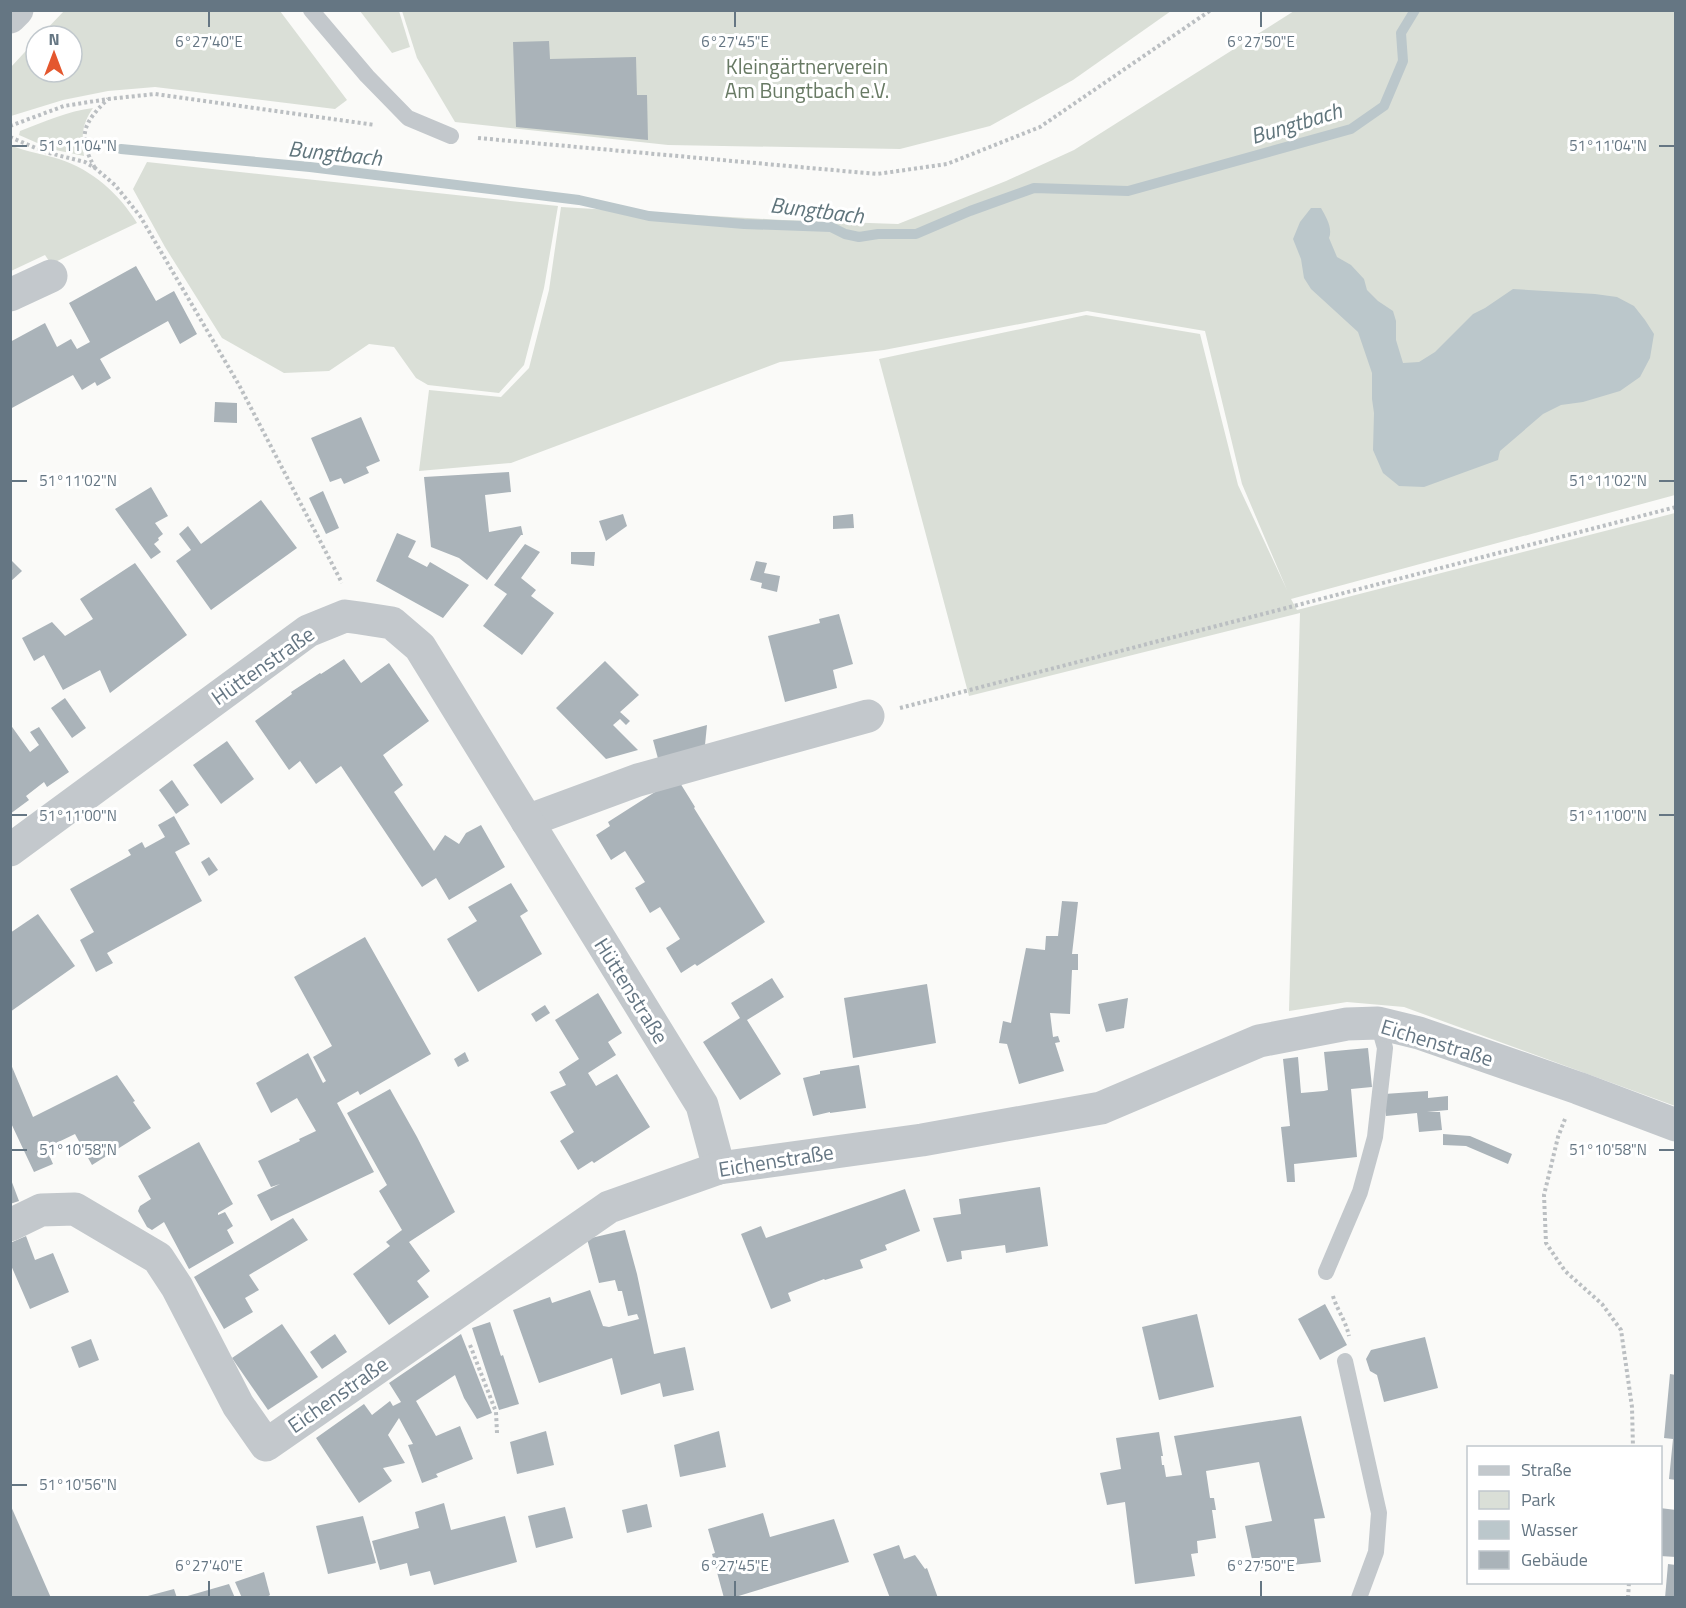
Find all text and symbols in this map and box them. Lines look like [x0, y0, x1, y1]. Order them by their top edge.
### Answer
north arrow [24, 24, 84, 84]
text: N [48, 27, 60, 51]
text: 6°27'40"E [175, 30, 243, 53]
text: 6°27'45"E [701, 30, 769, 53]
text: 6°27'50"E [1227, 30, 1295, 53]
park label: Kleingärtnerverein Am Bungtbach e.V. [725, 50, 889, 106]
water label: Bungtbach [1246, 93, 1347, 153]
water label: Bungtbach [287, 131, 384, 175]
text: 51°11'04"N [39, 134, 117, 157]
text: 51°11'04"N [1569, 134, 1647, 157]
water label: Bungtbach [768, 187, 867, 233]
text: 51°11'02"N [39, 469, 117, 492]
text: 51°11'02"N [1569, 469, 1647, 492]
street label: Hüttenstraße [204, 618, 321, 713]
text: 51°11'00"N [39, 804, 117, 827]
text: 51°11'00"N [1569, 804, 1647, 827]
street label: Hüttenstraße [587, 931, 677, 1050]
street label: Eichenstraße [1377, 1010, 1497, 1074]
street label: Eichenstraße [716, 1135, 836, 1185]
text: 51°10'58"N [39, 1138, 117, 1161]
text: 51°10'58"N [1569, 1138, 1647, 1161]
street label: Eichenstraße [281, 1348, 394, 1441]
legend [1467, 1446, 1662, 1584]
text: Straße [1521, 1456, 1572, 1483]
text: 51°10'56"N [39, 1473, 117, 1496]
text: Park [1521, 1486, 1556, 1513]
text: Wasser [1521, 1516, 1578, 1543]
text: Gebäude [1521, 1546, 1588, 1573]
text: 6°27'40"E [175, 1554, 243, 1577]
text: 6°27'45"E [701, 1554, 769, 1577]
text: 6°27'50"E [1227, 1554, 1295, 1577]

